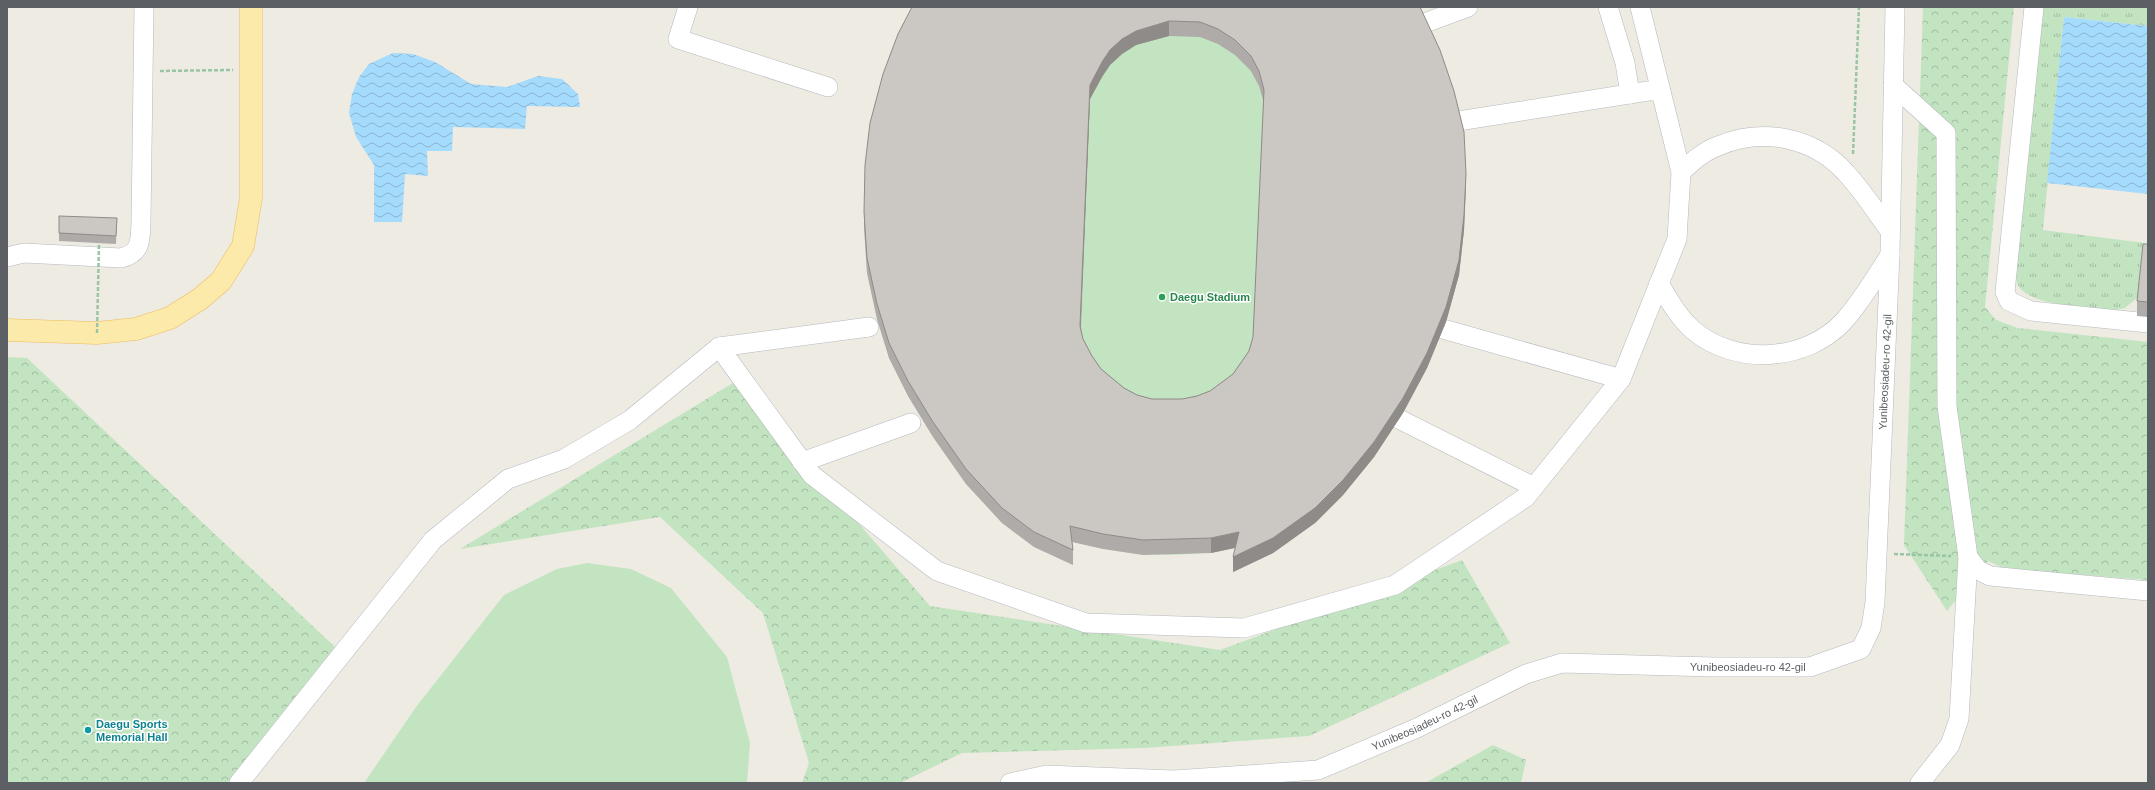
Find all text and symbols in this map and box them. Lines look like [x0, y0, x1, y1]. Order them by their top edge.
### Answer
place label: Daegu Stadium [1170, 291, 1250, 303]
marker: Daegu Stadium [1157, 292, 1167, 302]
street label: Yunibeosiadeu-ro 42-gil [1876, 314, 1893, 430]
street label: Yunibeosiadeu-ro 42-gil [1690, 660, 1806, 673]
street label: Yunibeosiadeu-ro 42-gil [1370, 693, 1480, 753]
place label: Daegu Sports Memorial Hall [96, 718, 168, 743]
marker: Daegu Sports Memorial Hall [83, 725, 93, 735]

